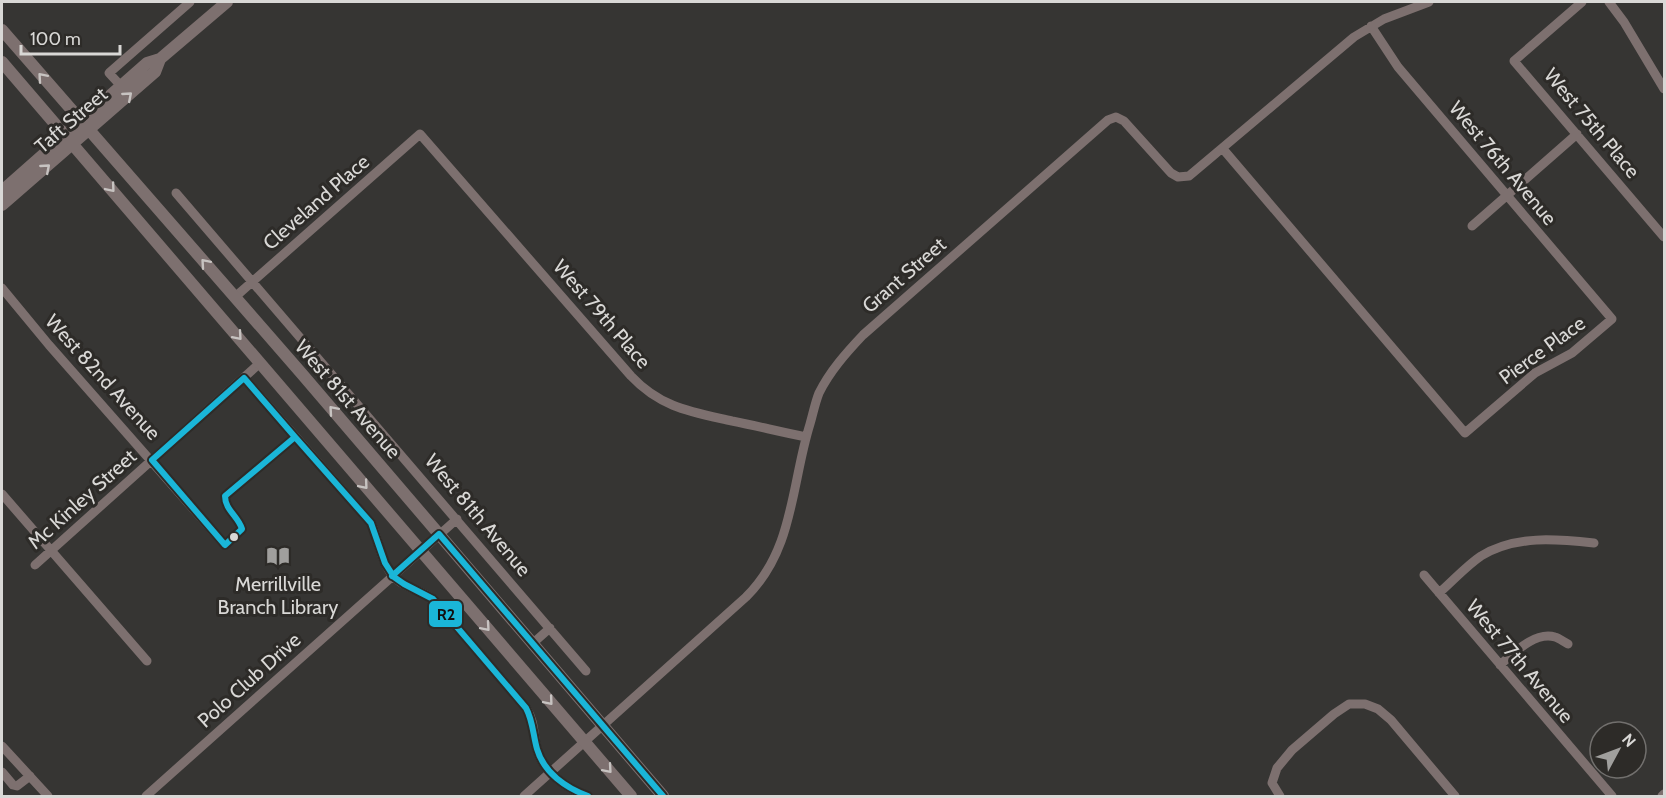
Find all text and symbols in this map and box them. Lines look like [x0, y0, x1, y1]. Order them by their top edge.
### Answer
scale bar [21, 18, 120, 56]
text: 100 m [30, 28, 81, 50]
street label: West 75th Place [1539, 63, 1645, 183]
one-way arrow [38, 73, 49, 84]
street label: Taft Street [30, 82, 112, 158]
one-way arrow [121, 92, 131, 103]
street label: West 76th Avenue [1444, 96, 1562, 230]
street label: Cleveland Place [258, 149, 374, 255]
one-way arrow [39, 164, 49, 175]
one-way arrow [104, 181, 115, 192]
street label: Grant Street [857, 232, 951, 318]
street label: West 79th Place [548, 255, 656, 373]
one-way arrow [201, 259, 212, 270]
street label: West 82nd Avenue [40, 309, 166, 445]
street label: Pierce Place [1494, 311, 1590, 389]
one-way arrow [230, 329, 241, 340]
street label: West 81st Avenue [290, 335, 406, 463]
one-way arrow [329, 406, 340, 417]
street label: Mc Kinley Street [23, 444, 141, 554]
street label: West 81th Avenue [420, 449, 536, 581]
one-way arrow [357, 478, 368, 489]
unlabelled marker [228, 531, 240, 543]
library icon: Merrillville Branch Library [265, 543, 291, 569]
place label: Merrillville Branch Library [218, 572, 338, 619]
street label: West 77th Avenue [1461, 594, 1579, 728]
line badge: R2 [428, 600, 463, 628]
text: R2 [437, 605, 455, 624]
one-way arrow [479, 620, 490, 631]
street label: Polo Club Drive [193, 627, 305, 733]
one-way arrow [542, 694, 553, 705]
north arrow [1588, 720, 1648, 780]
text: N [1618, 730, 1640, 751]
one-way arrow [601, 763, 612, 773]

